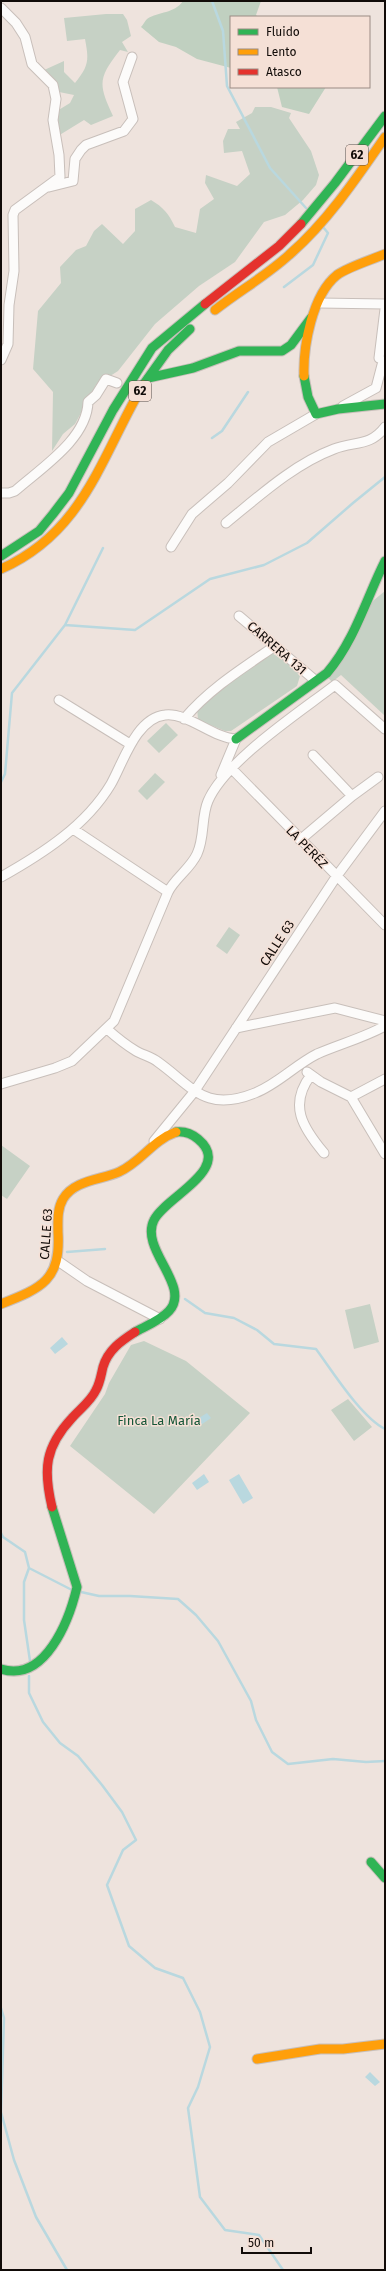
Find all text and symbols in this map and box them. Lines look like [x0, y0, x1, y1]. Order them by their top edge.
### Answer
legend [230, 16, 370, 88]
text: Fluido [266, 25, 300, 39]
text: Lento [266, 45, 296, 59]
text: Atasco [266, 65, 302, 79]
road number: 62 [346, 145, 368, 165]
road number: 62 [129, 381, 151, 401]
street label: CARRERA 131 [244, 618, 310, 678]
street label: LA PERÉZ [283, 823, 331, 872]
street label: CALLE 63 [257, 917, 297, 969]
street label: CALLE 63 [37, 1208, 55, 1260]
park label: Finca La María [117, 1413, 201, 1428]
scale bar [242, 2229, 311, 2255]
text: 50 m [248, 2236, 274, 2250]

